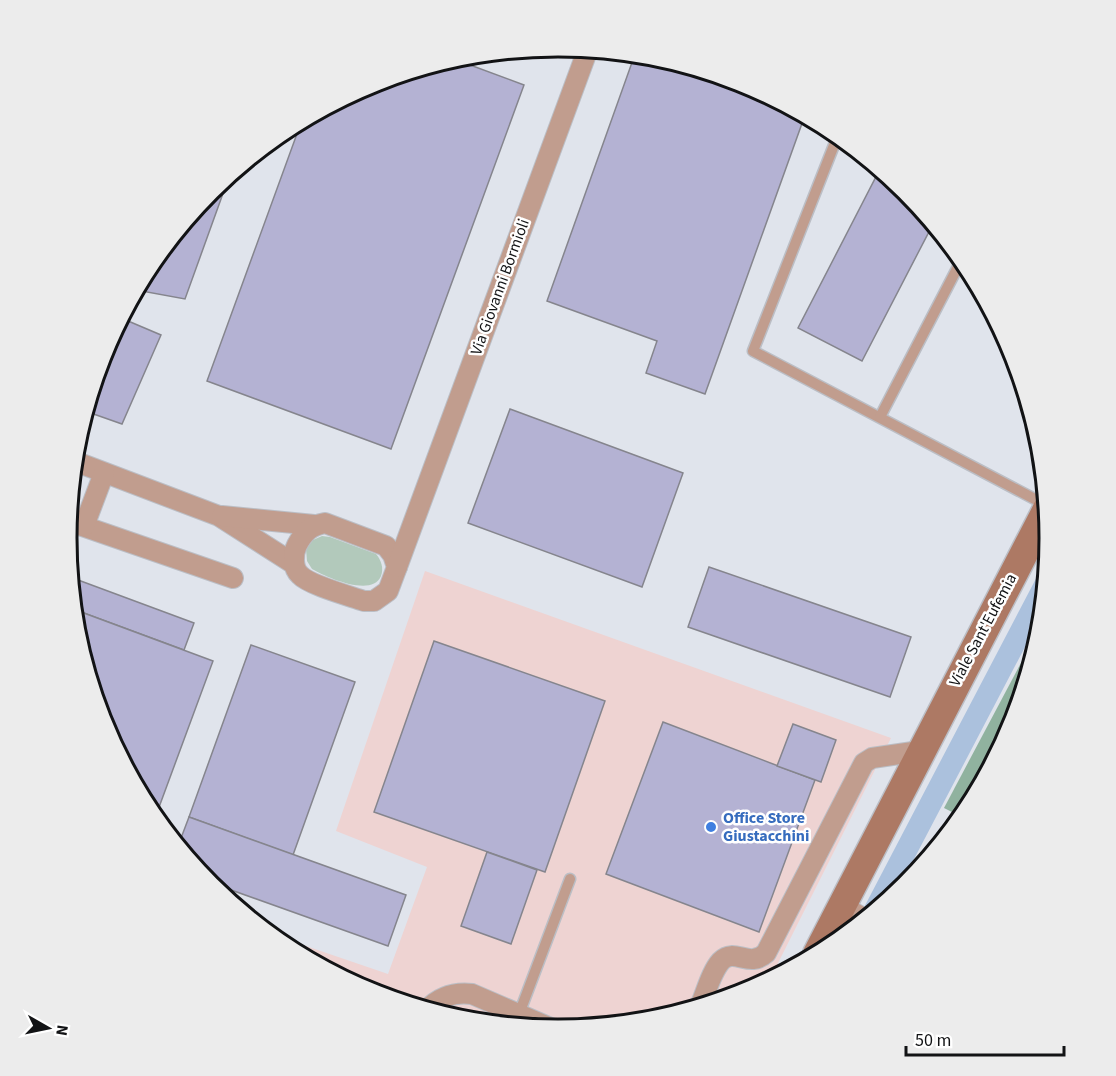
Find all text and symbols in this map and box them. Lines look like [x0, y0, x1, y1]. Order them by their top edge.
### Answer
street label: Via Giovanni Bormioli [465, 216, 535, 358]
street label: Viale Sant'Eufemia [944, 570, 1022, 690]
place label: Office Store Giustacchini [723, 807, 809, 847]
marker: Office Store Giustacchini [704, 820, 718, 834]
north arrow [18, 998, 78, 1058]
scale bar [906, 1019, 1064, 1057]
text: N [50, 1023, 74, 1037]
text: 50 m [915, 1028, 951, 1053]

